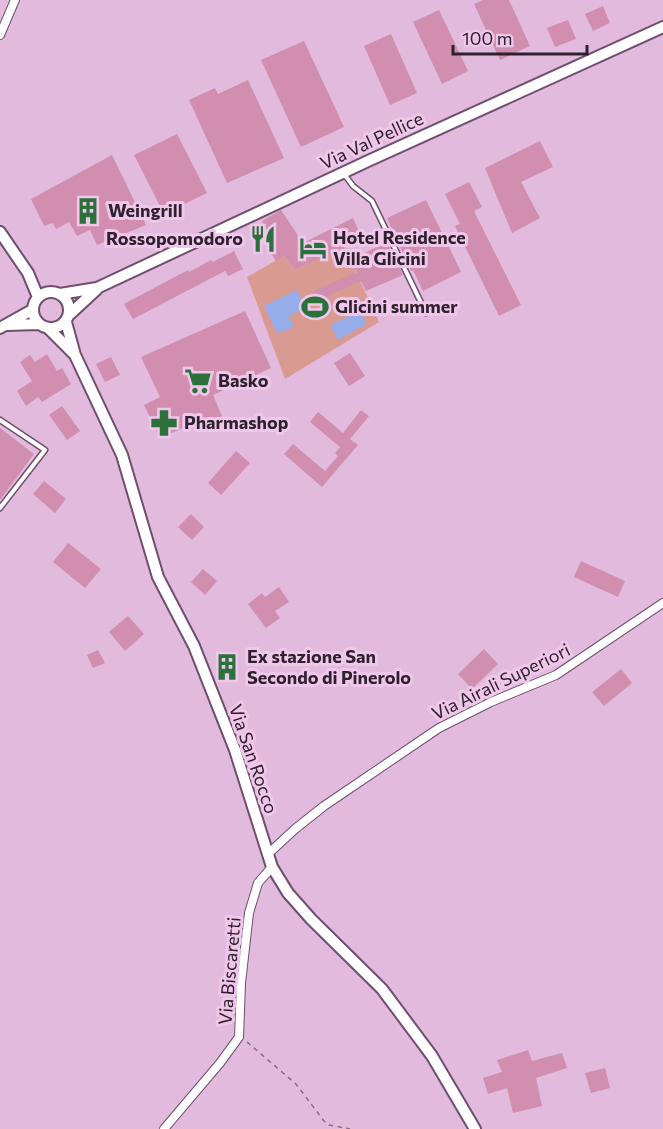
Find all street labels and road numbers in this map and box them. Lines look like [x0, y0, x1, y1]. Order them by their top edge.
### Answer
street label: Via Val Pellice [316, 107, 427, 174]
street label: Via Airali Superiori [428, 638, 573, 724]
street label: Via San Rocco [225, 701, 283, 816]
street label: Via Biscaretti [213, 916, 245, 1026]

